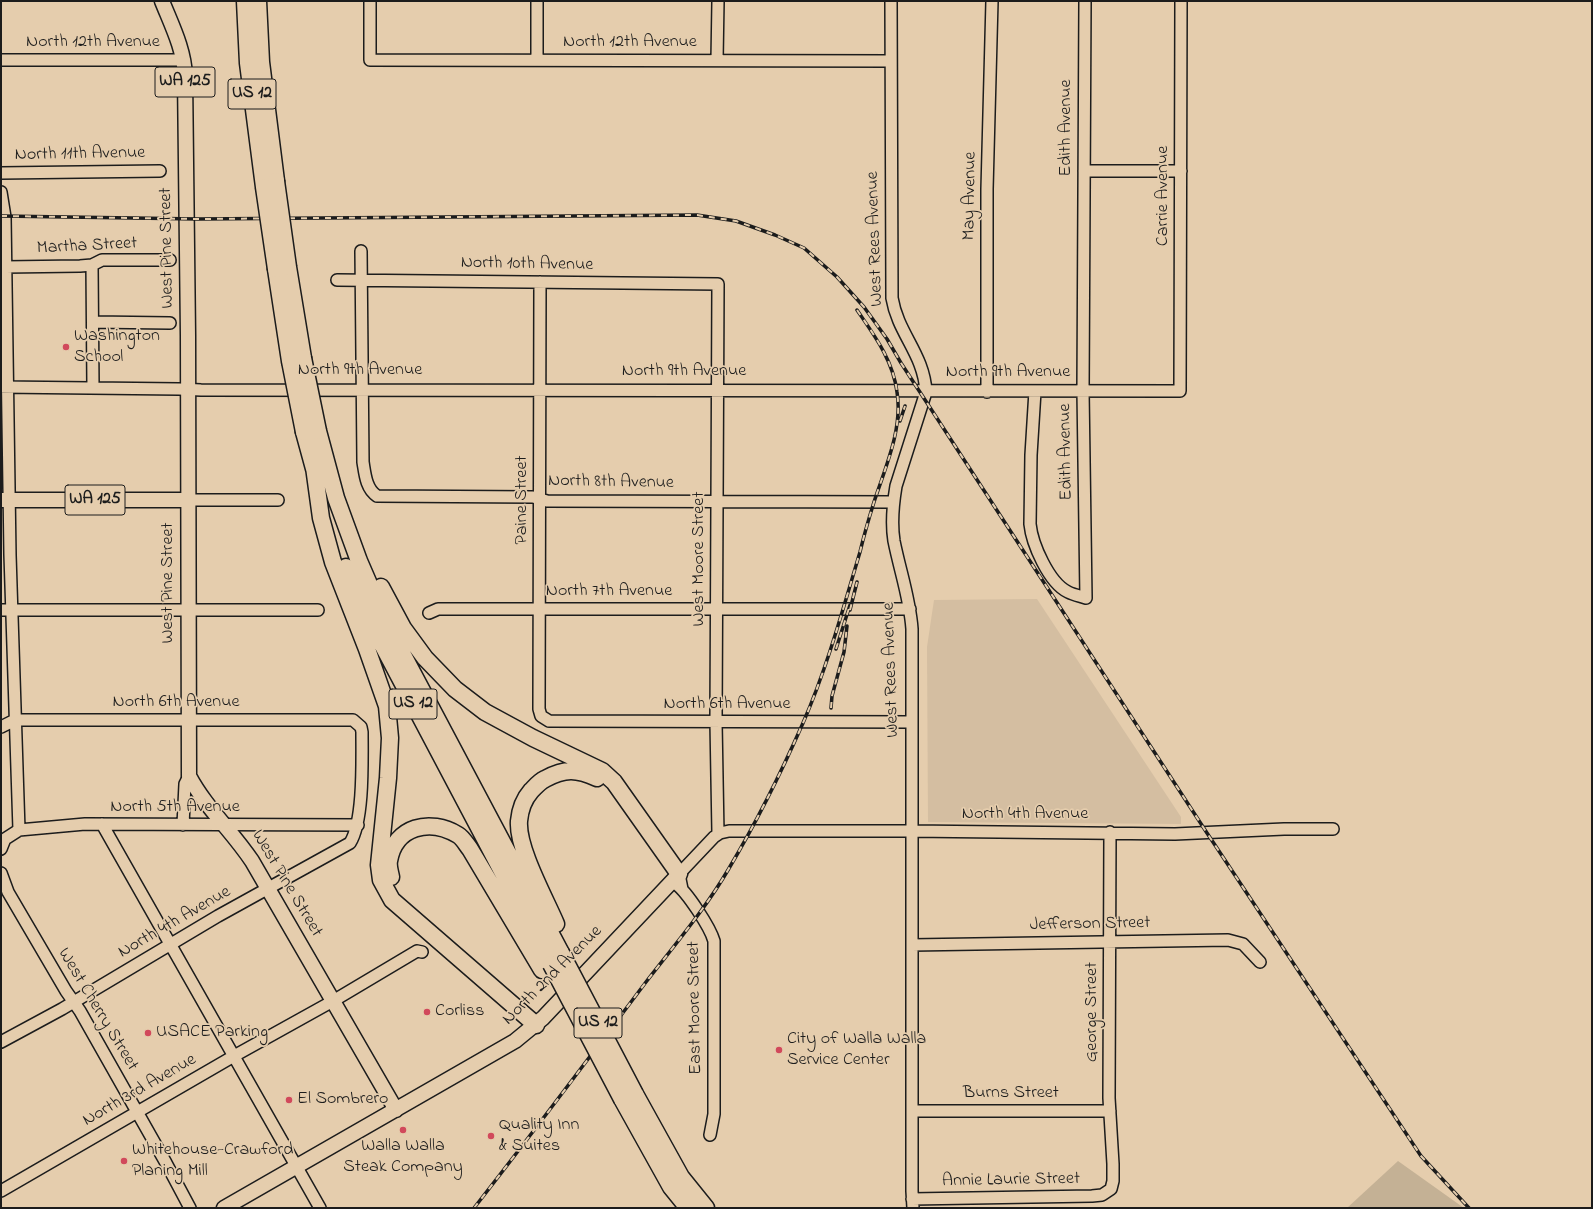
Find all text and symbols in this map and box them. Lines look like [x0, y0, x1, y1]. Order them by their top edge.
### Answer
street label: North 12th Avenue [26, 32, 160, 54]
street label: North 12th Avenue [563, 32, 697, 54]
road number: WA 125 [155, 67, 215, 97]
road number: US 12 [228, 79, 276, 109]
street label: Edith Avenue [1056, 79, 1078, 177]
street label: North 11th Avenue [15, 143, 145, 167]
street label: Carrie Avenue [1153, 146, 1175, 246]
street label: May Avenue [959, 151, 983, 241]
street label: West Rees Avenue [863, 171, 889, 307]
street label: West Pine Street [156, 187, 180, 309]
street label: Martha Street [36, 234, 138, 260]
street label: North 10th Avenue [461, 253, 593, 277]
place label: Washington School [74, 326, 160, 368]
marker: Washington School [61, 342, 71, 352]
street label: North 9th Avenue [298, 360, 422, 382]
street label: North 9th Avenue [622, 361, 746, 383]
street label: North 9th Avenue [946, 362, 1070, 384]
street label: Edith Avenue [1055, 403, 1079, 501]
street label: Paine Street [512, 455, 534, 545]
street label: North 8th Avenue [548, 471, 674, 495]
road number: WA 125 [65, 485, 125, 515]
street label: West Moore Street [689, 492, 711, 626]
street label: West Pine Street [158, 522, 180, 644]
street label: North 7th Avenue [546, 581, 672, 603]
street label: West Rees Avenue [879, 602, 905, 738]
road number: US 12 [389, 689, 437, 719]
street label: North 6th Avenue [112, 692, 240, 714]
street label: North 6th Avenue [663, 694, 791, 716]
street label: North 5th Avenue [110, 797, 240, 819]
street label: North 4th Avenue [962, 804, 1088, 826]
street label: West Pine Street [246, 827, 326, 941]
street label: North 4th Avenue [115, 882, 235, 964]
street label: Jefferson Street [1029, 913, 1151, 937]
street label: North 2nd Avenue [499, 922, 607, 1030]
street label: East Moore Street [684, 941, 708, 1075]
street label: West Cherry Street [52, 945, 142, 1075]
street label: George Street [1082, 962, 1104, 1062]
place label: Corliss [435, 1001, 484, 1023]
marker: Corliss [422, 1007, 432, 1017]
road number: US 12 [574, 1008, 622, 1038]
place label: USACE Parking [156, 1022, 268, 1044]
marker: USACE Parking [143, 1028, 153, 1038]
place label: City of Walla Walla Service Center [787, 1029, 926, 1072]
marker: City of Walla Walla Service Center [774, 1045, 784, 1055]
street label: North 3rd Avenue [79, 1050, 201, 1132]
street label: Burns Street [963, 1083, 1059, 1105]
place label: El Sombrero [297, 1089, 388, 1111]
marker: El Sombrero [284, 1095, 294, 1105]
place label: Quality Inn & Suites [499, 1115, 579, 1158]
marker: Walla Walla Steak Company [398, 1125, 408, 1135]
marker: Quality Inn & Suites [486, 1131, 496, 1141]
place label: Walla Walla Steak Company [343, 1136, 463, 1178]
place label: Whitehouse-Crawford Planing Mill [132, 1140, 293, 1182]
marker: Whitehouse-Crawford Planing Mill [119, 1156, 129, 1166]
street label: Annie Laurie Street [942, 1169, 1080, 1193]

